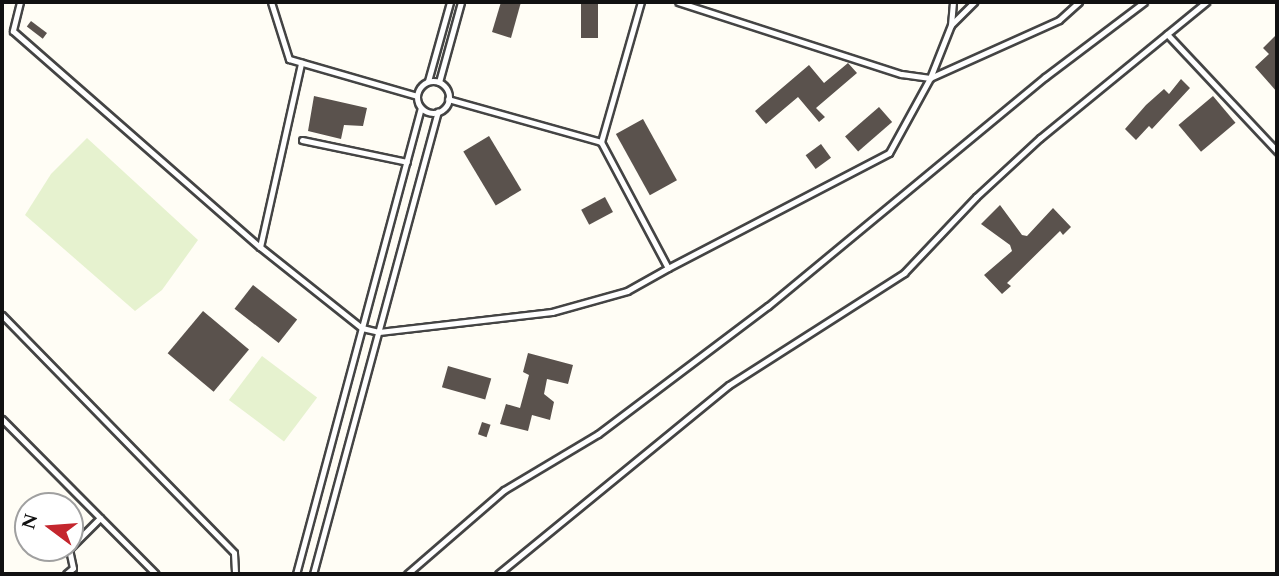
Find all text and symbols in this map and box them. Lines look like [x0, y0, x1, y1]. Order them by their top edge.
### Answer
north arrow [14, 492, 84, 562]
text: N [14, 510, 46, 533]

